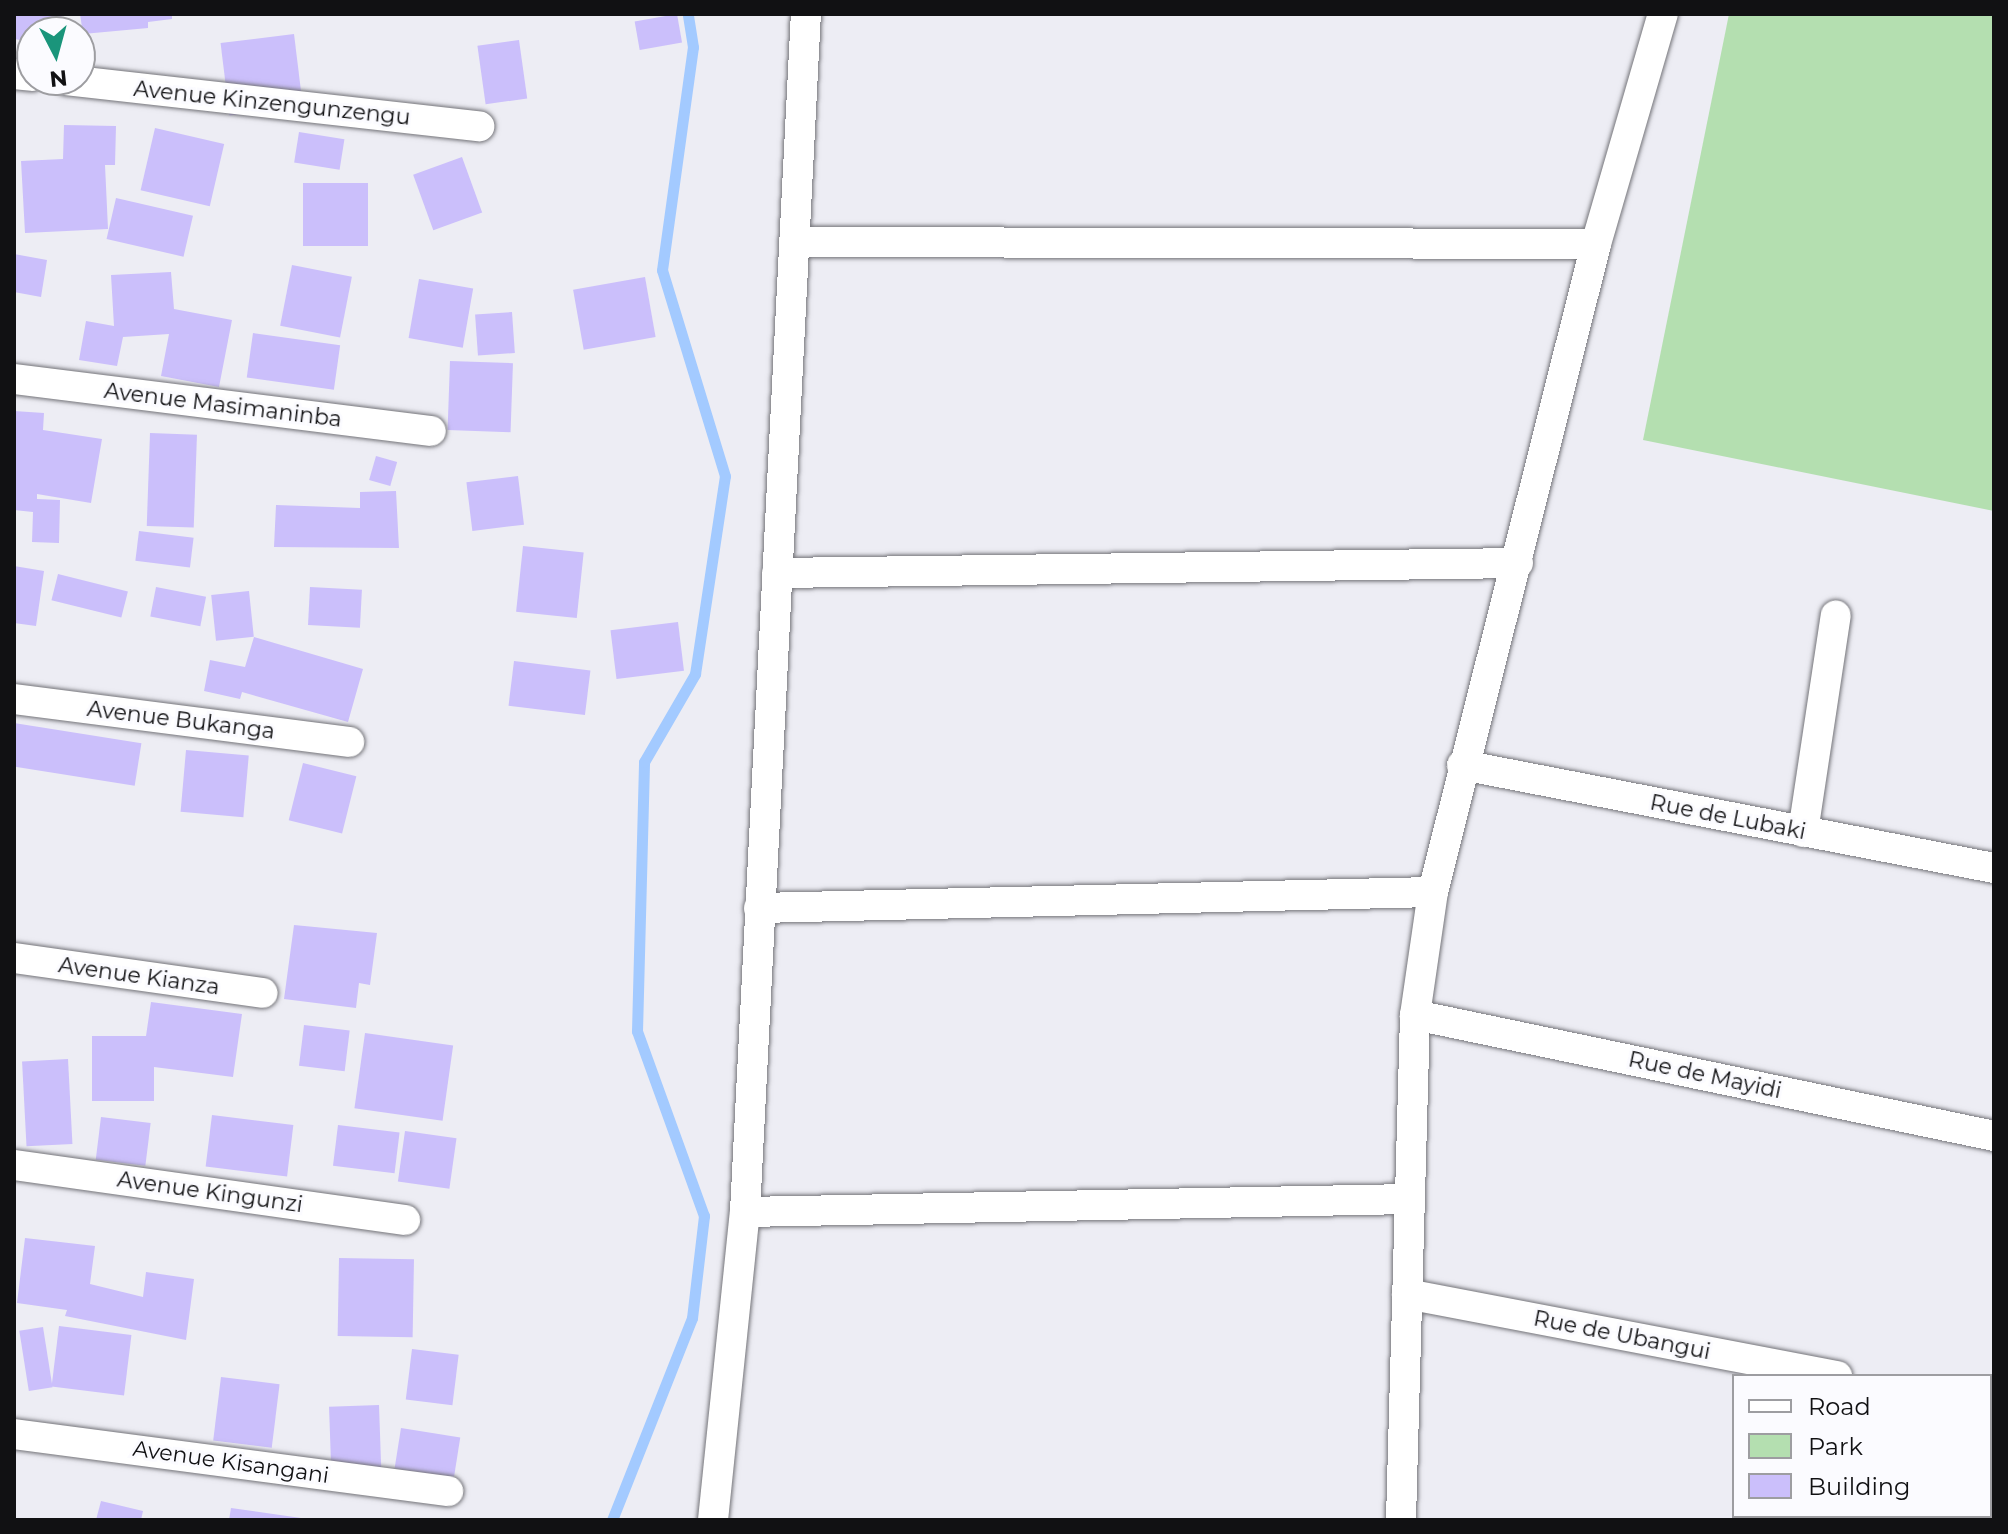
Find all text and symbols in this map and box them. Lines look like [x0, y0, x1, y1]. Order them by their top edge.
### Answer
north arrow [16, 16, 96, 96]
text: N [48, 64, 69, 93]
street label: Avenue Kinzengunzengu [132, 75, 412, 131]
street label: Avenue Masimaninba [103, 377, 343, 433]
street label: Avenue Bukanga [86, 695, 276, 745]
street label: Rue de Lubaki [1648, 789, 1808, 845]
street label: Avenue Kianza [57, 952, 221, 1000]
street label: Rue de Mayidi [1626, 1046, 1784, 1104]
street label: Avenue Kingunzi [116, 1166, 304, 1218]
street label: Rue de Ubangui [1531, 1305, 1713, 1365]
legend [1732, 1374, 1992, 1518]
text: Road [1808, 1392, 1871, 1421]
text: Park [1808, 1432, 1863, 1461]
street label: Avenue Kisangani [131, 1435, 331, 1489]
text: Building [1808, 1472, 1911, 1501]

